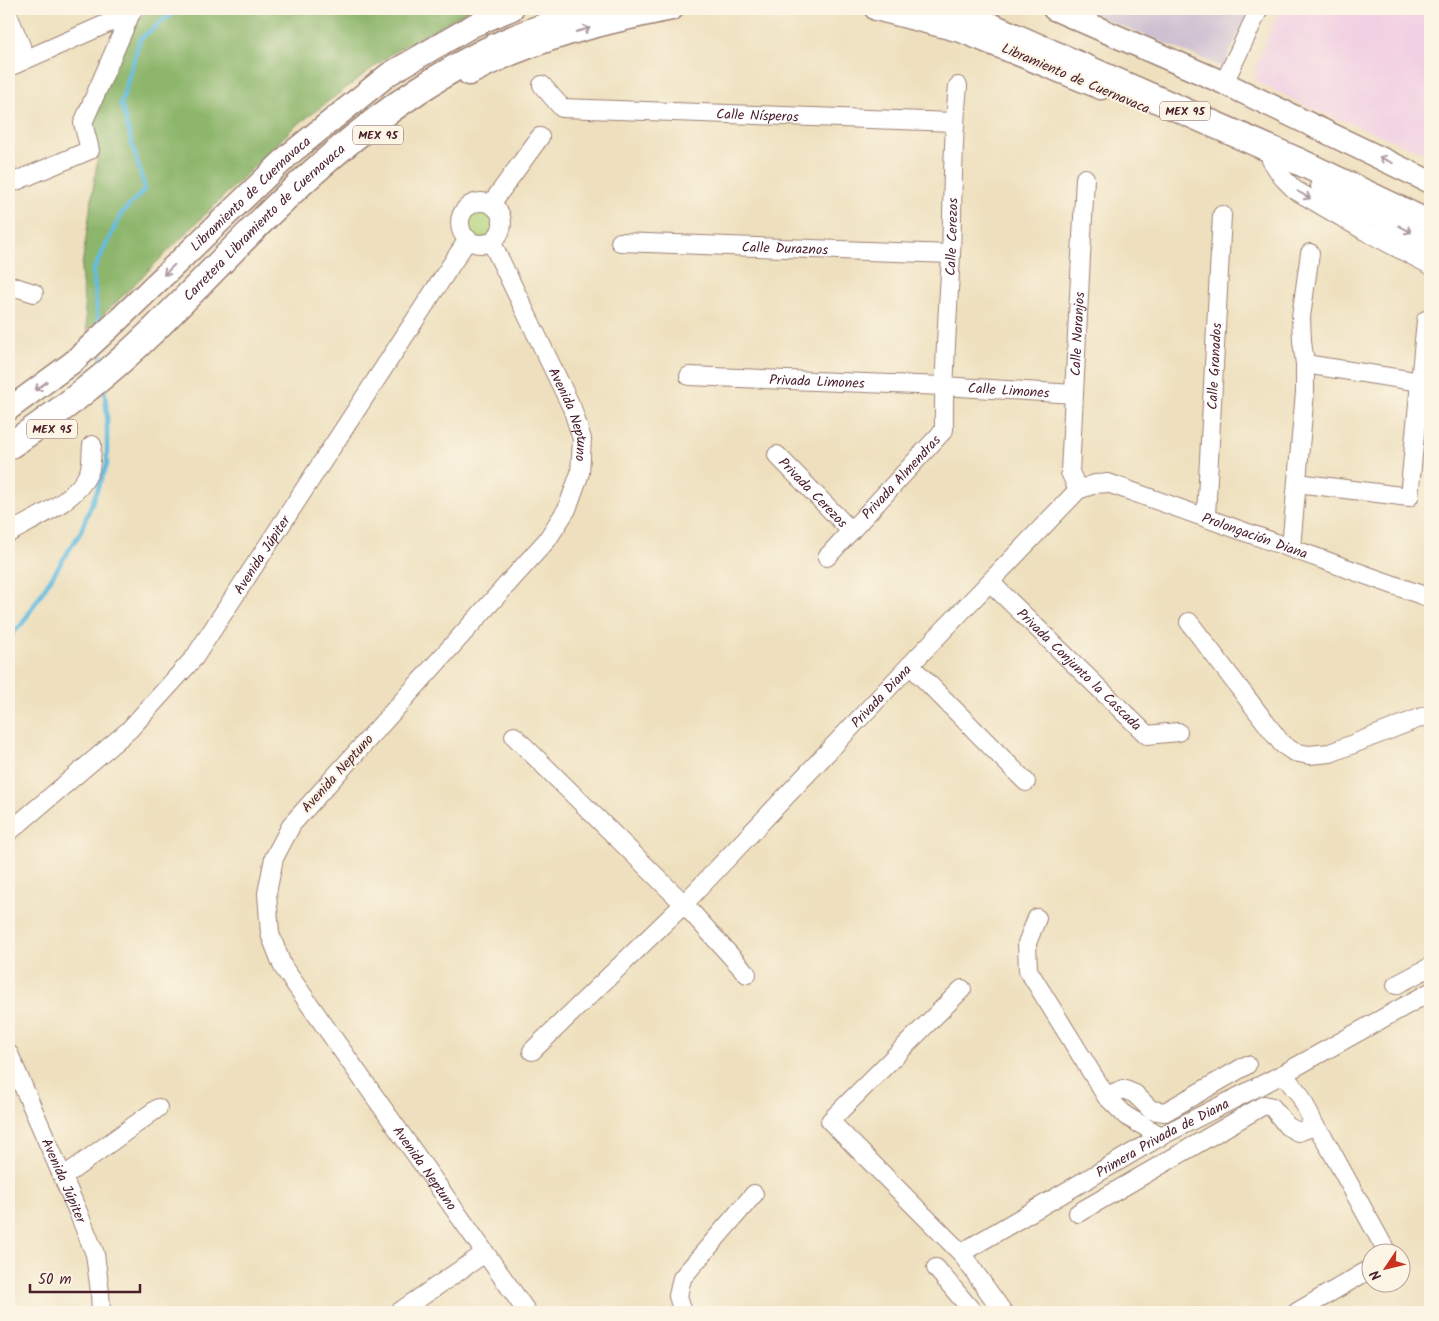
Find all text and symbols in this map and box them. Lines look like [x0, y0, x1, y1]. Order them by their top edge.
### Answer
one-way arrow [575, 24, 591, 34]
street label: Libramiento de Cuernavaca [998, 38, 1153, 120]
road number: MEX 95 [1160, 102, 1210, 120]
street label: Calle Nísperos [716, 104, 799, 128]
road number: MEX 95 [353, 126, 403, 144]
street label: Libramiento de Cuernavaca [185, 131, 316, 257]
street label: Carretera Libramiento de Cuernavaca [178, 139, 351, 307]
one-way arrow [1379, 155, 1394, 165]
one-way arrow [1296, 190, 1311, 200]
street label: Calle Cerezos [940, 198, 964, 276]
one-way arrow [1397, 224, 1412, 234]
street label: Calle Duraznos [741, 236, 829, 262]
one-way arrow [163, 264, 175, 276]
street label: Calle Naranjos [1065, 291, 1091, 377]
street label: Calle Granados [1202, 322, 1228, 410]
street label: Avenida Neptuno [542, 364, 592, 462]
street label: Privada Limones [769, 369, 865, 395]
street label: Calle Limones [967, 378, 1050, 404]
one-way arrow [35, 380, 48, 391]
road number: MEX 95 [27, 419, 77, 438]
street label: Privada Almendras [857, 430, 946, 525]
street label: Privada Cerezos [773, 453, 852, 533]
street label: Prolongación Diana [1199, 507, 1311, 565]
street label: Avenida Júpiter [228, 510, 297, 599]
street label: Privada Conjunto la Cascada [1011, 604, 1147, 736]
street label: Privada Diana [846, 660, 917, 733]
street label: Avenida Neptuno [296, 729, 379, 818]
street label: Primera Privada de Diana [1092, 1093, 1233, 1184]
street label: Avenida Neptuno [387, 1122, 462, 1215]
street label: Avenida Júpiter [35, 1135, 92, 1228]
north arrow [1362, 1244, 1412, 1294]
scale bar [30, 1261, 140, 1293]
text: N [1365, 1265, 1388, 1285]
text: 50 m [38, 1268, 72, 1292]

